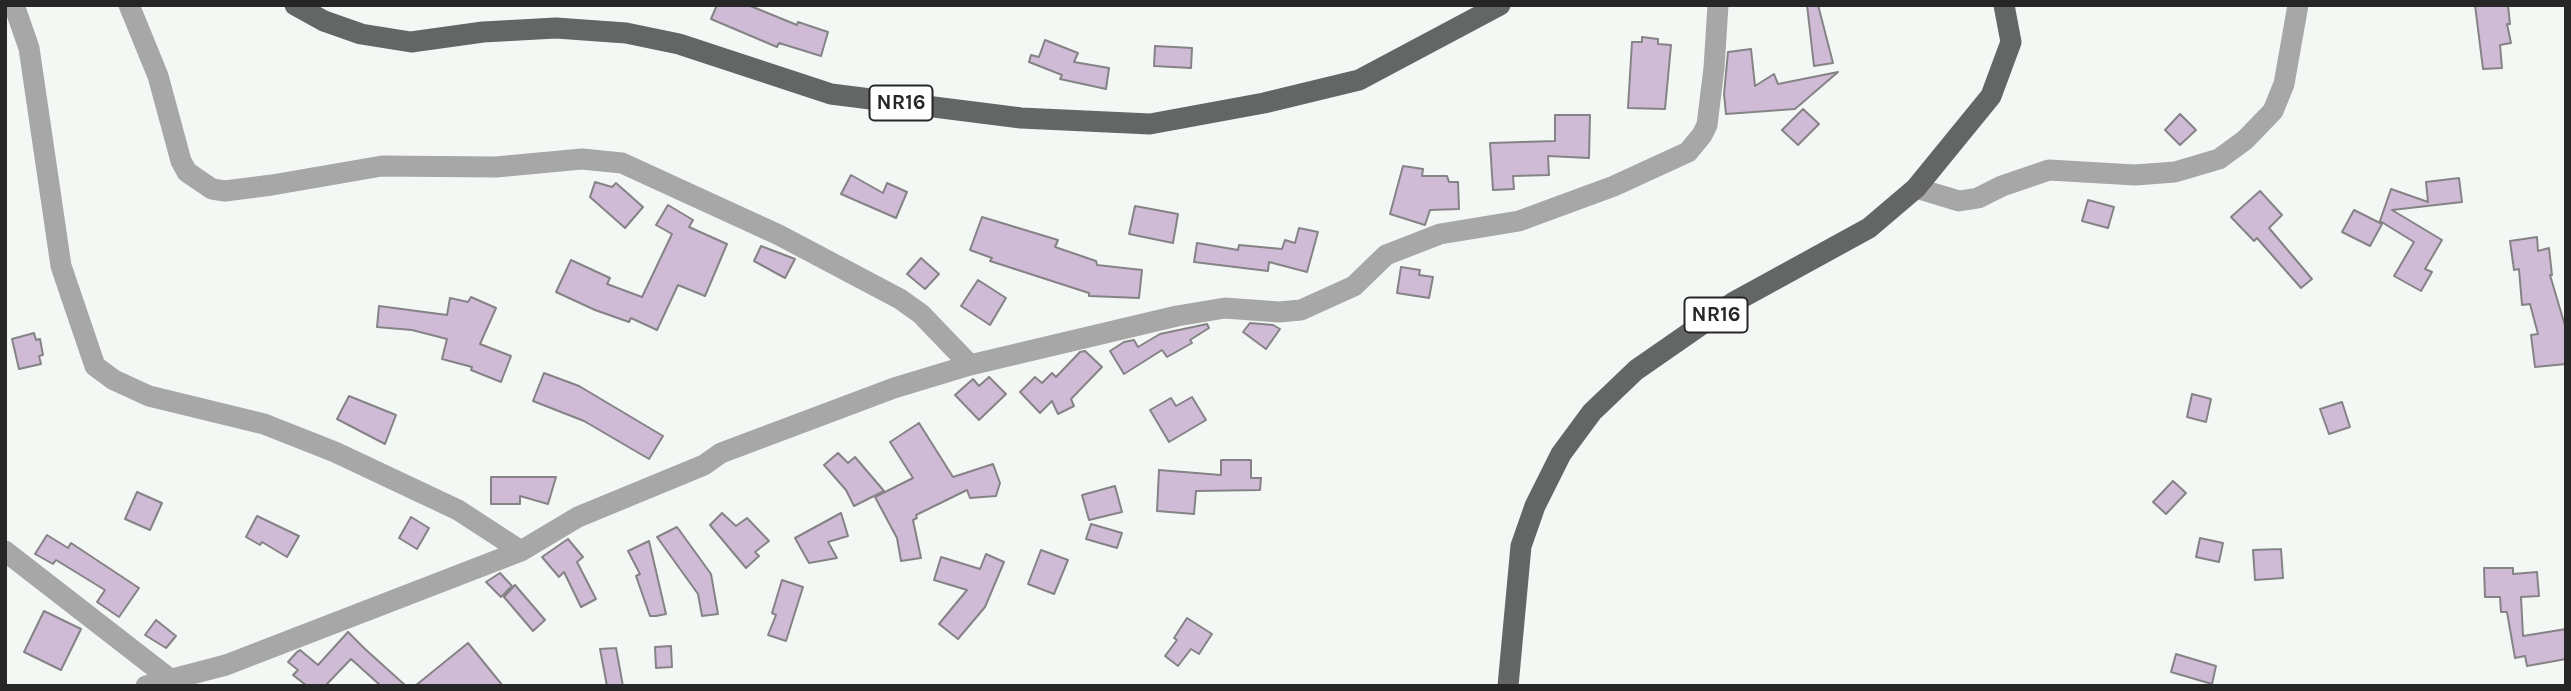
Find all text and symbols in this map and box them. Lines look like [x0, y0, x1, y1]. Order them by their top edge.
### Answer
road number: NR16 [870, 86, 932, 120]
road number: NR16 [1684, 298, 1748, 332]

